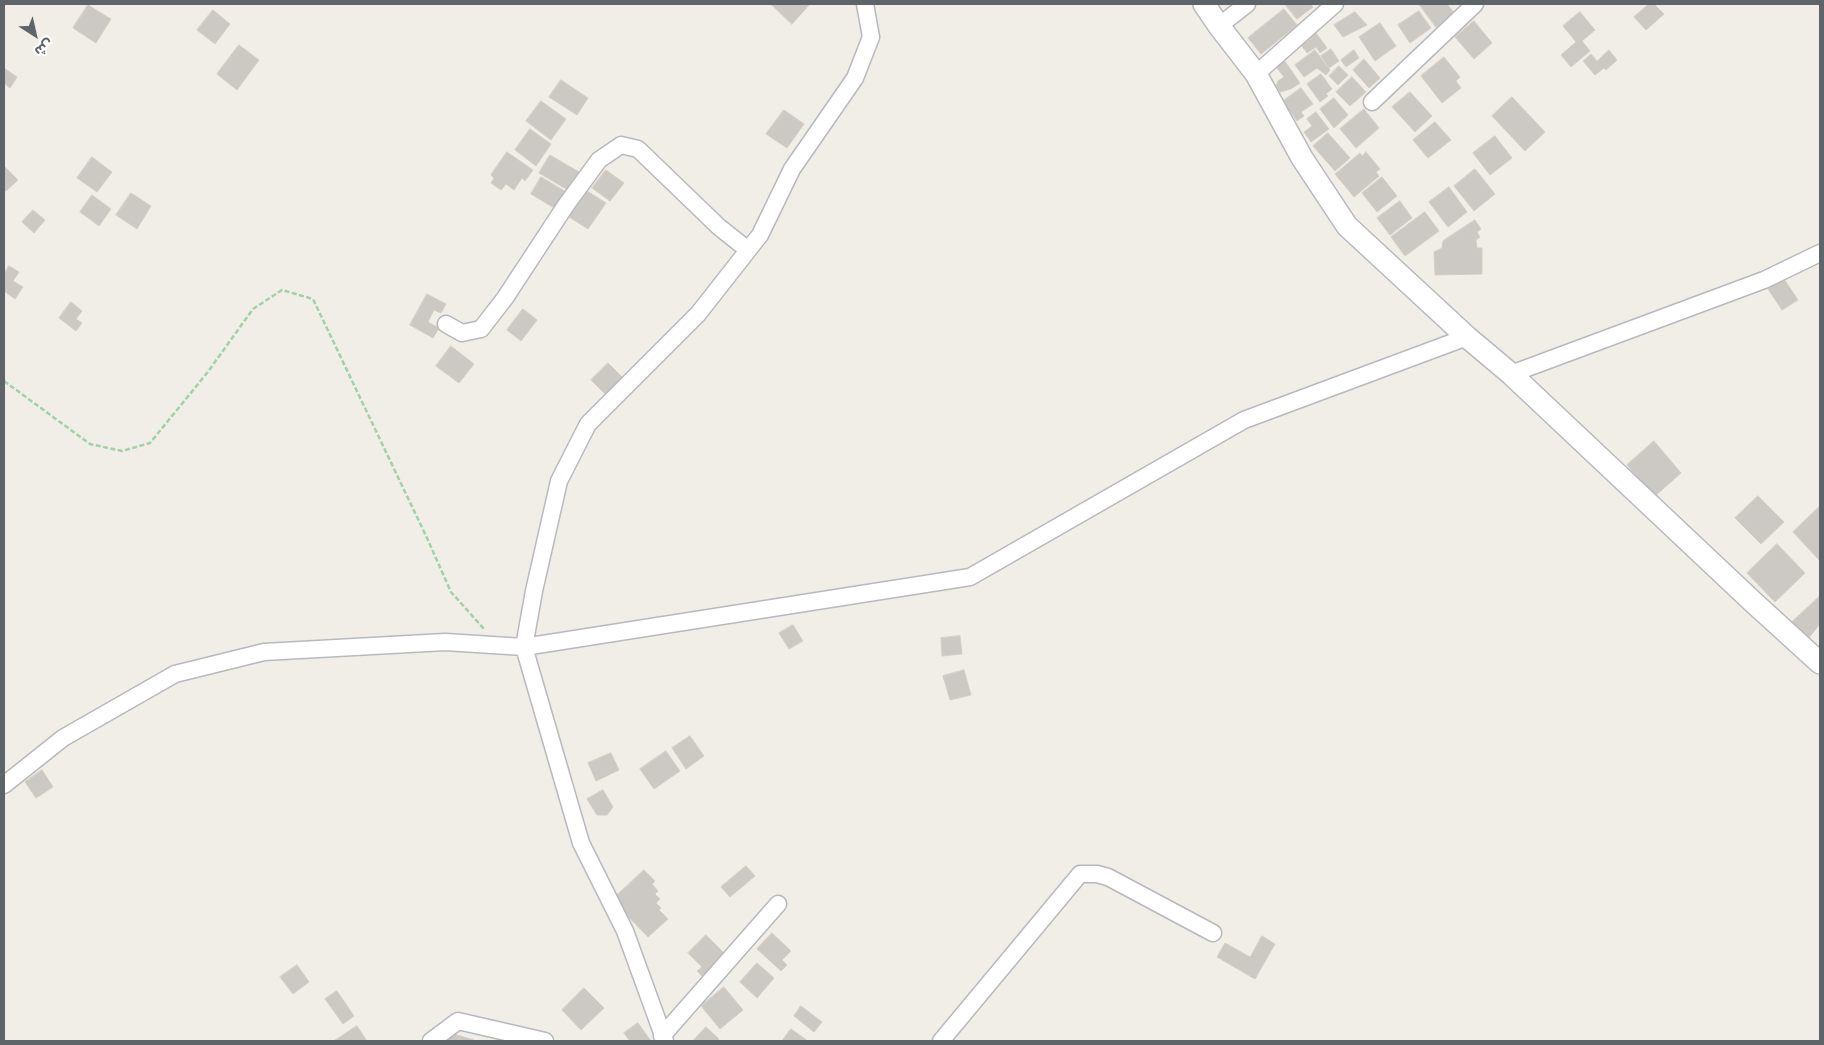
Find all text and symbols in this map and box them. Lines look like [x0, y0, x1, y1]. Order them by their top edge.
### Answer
north arrow [10, 10, 60, 60]
text: ش [31, 35, 57, 60]

